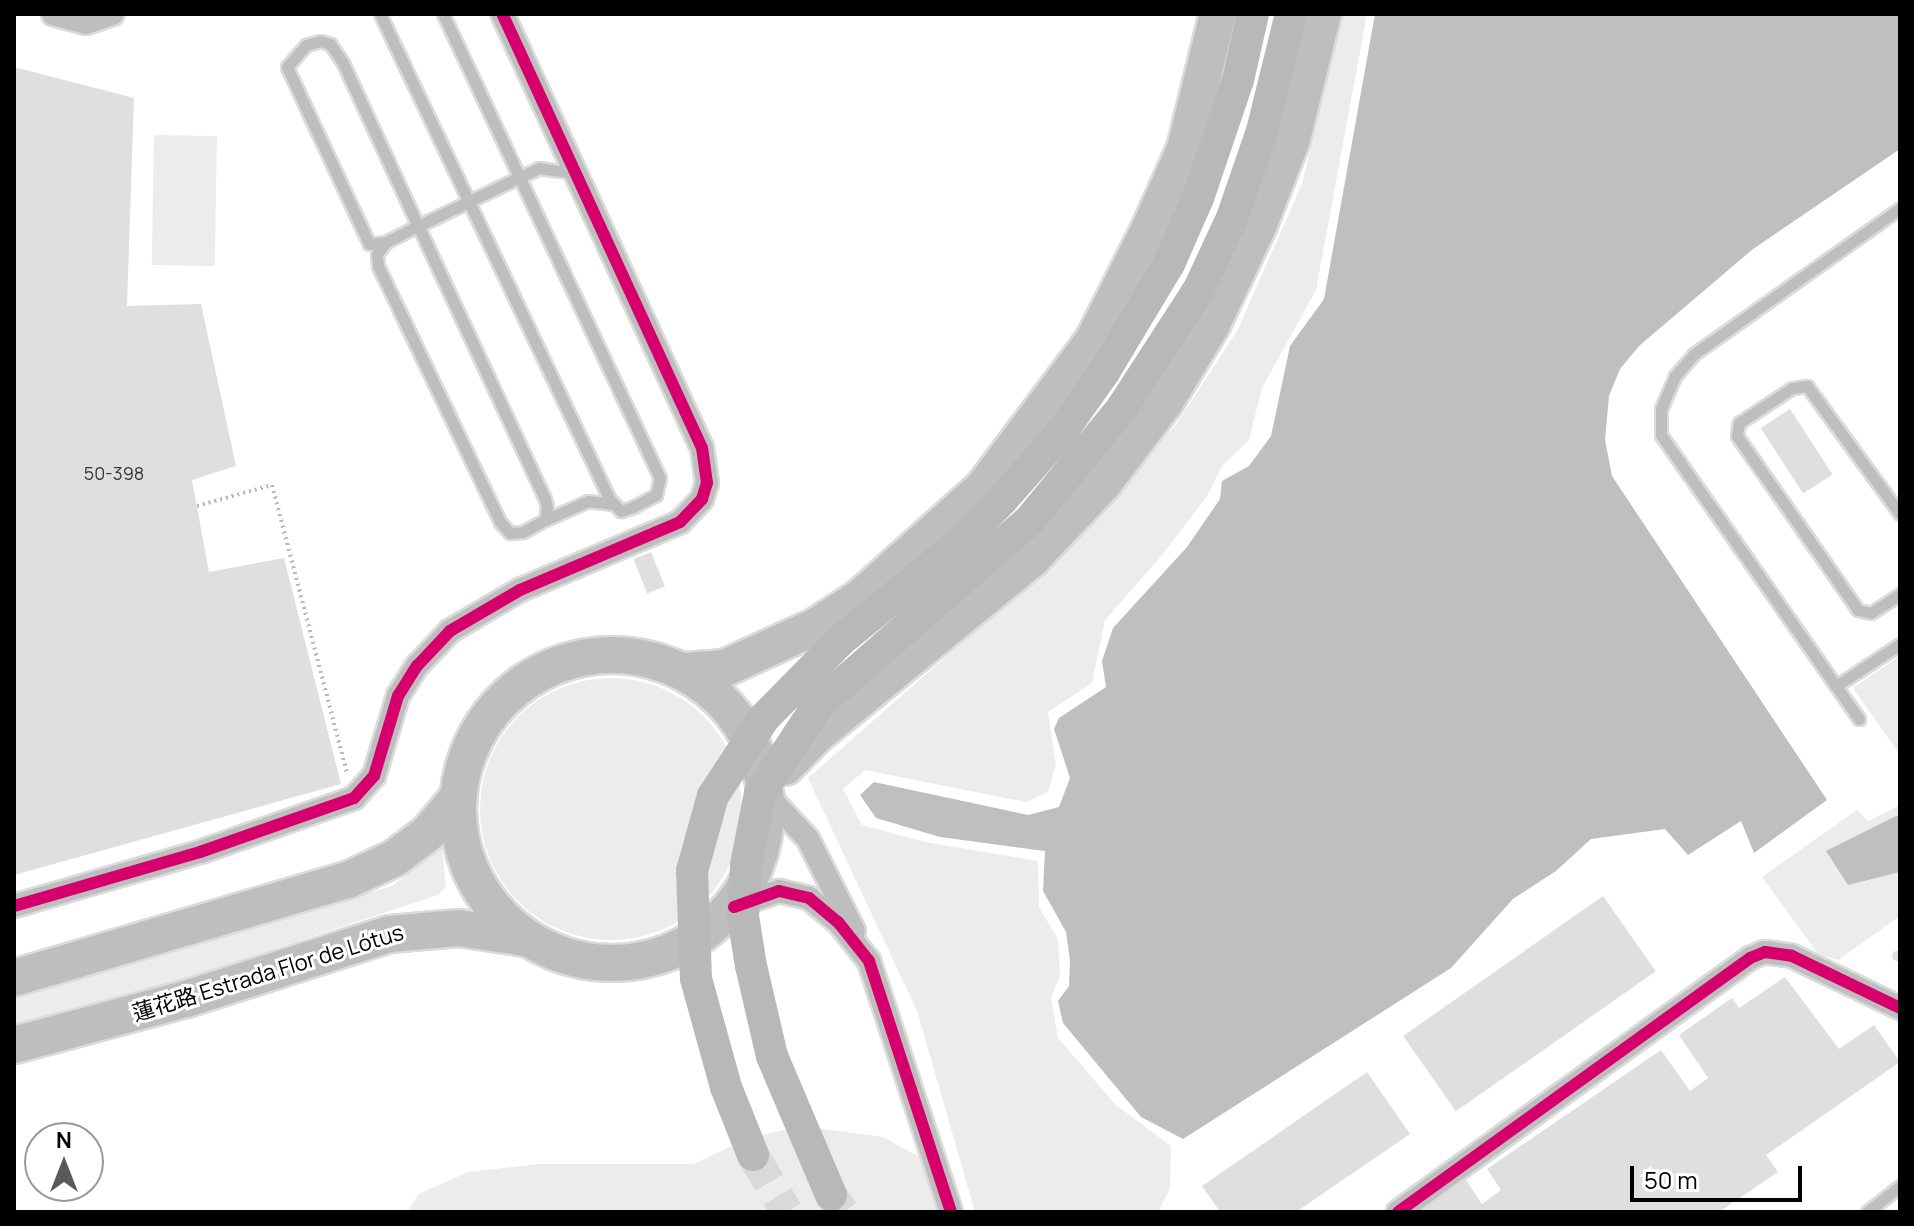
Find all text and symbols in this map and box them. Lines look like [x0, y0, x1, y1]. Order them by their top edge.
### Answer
house number: 50-398 [84, 462, 144, 484]
street label: 蓮花路 Estrada Flor de Lótus [129, 919, 407, 1027]
north arrow [24, 1122, 104, 1202]
text: N [56, 1125, 72, 1155]
scale bar [1634, 1150, 1806, 1200]
text: 50 m [1644, 1163, 1698, 1196]

